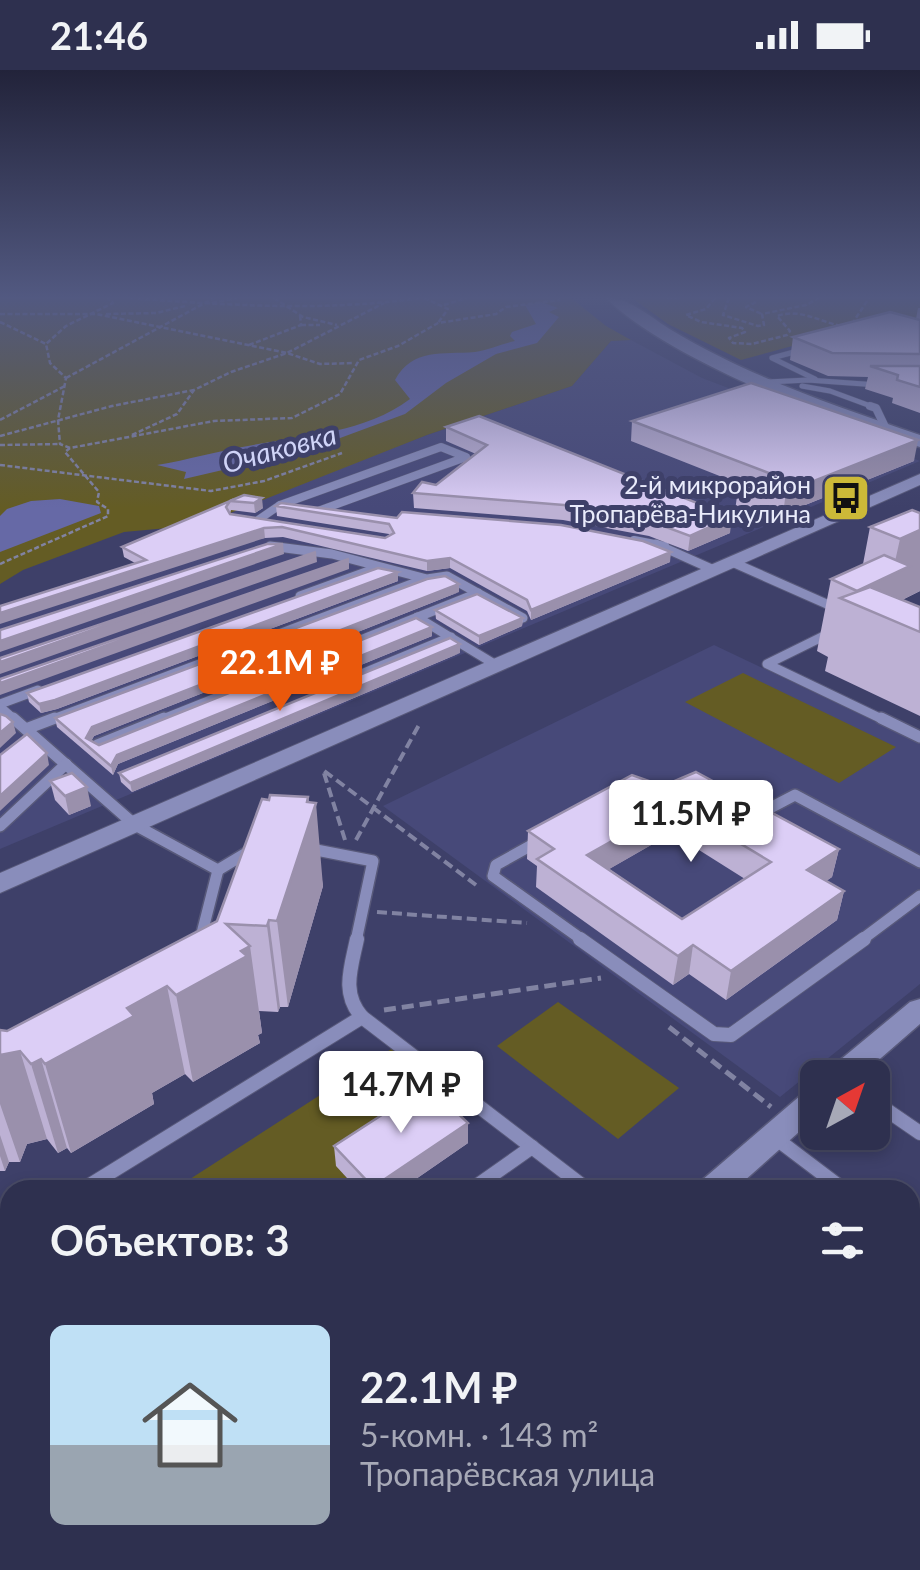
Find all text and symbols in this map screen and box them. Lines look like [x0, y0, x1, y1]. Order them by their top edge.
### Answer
text: 21:46 [50, 12, 148, 58]
water label: Очаковка [218, 416, 340, 480]
place label: 2-й микрорайон Тропарёва-Никулина [570, 469, 811, 528]
bus stop icon: 2-й микрорайон Тропарёва-Никулина [820, 472, 872, 524]
pin: 22.1M ₽ [188, 629, 372, 714]
text: 22.1M ₽ [220, 642, 340, 681]
pin: 11.5M ₽ [599, 780, 783, 865]
text: 11.5M ₽ [631, 793, 751, 832]
pin: 14.7M ₽ [309, 1051, 493, 1136]
north arrow [800, 1060, 890, 1150]
map controls [800, 1060, 890, 1150]
text: 14.7M ₽ [341, 1064, 461, 1103]
icon: filters [815, 1213, 870, 1268]
text: Объектов: 3 [50, 1215, 290, 1265]
text: 22.1M ₽ [360, 1362, 517, 1412]
icon: home [130, 1365, 250, 1485]
text: 5-комн. · 143 m² [360, 1415, 598, 1454]
text: Тропарёвская улица [360, 1454, 655, 1493]

